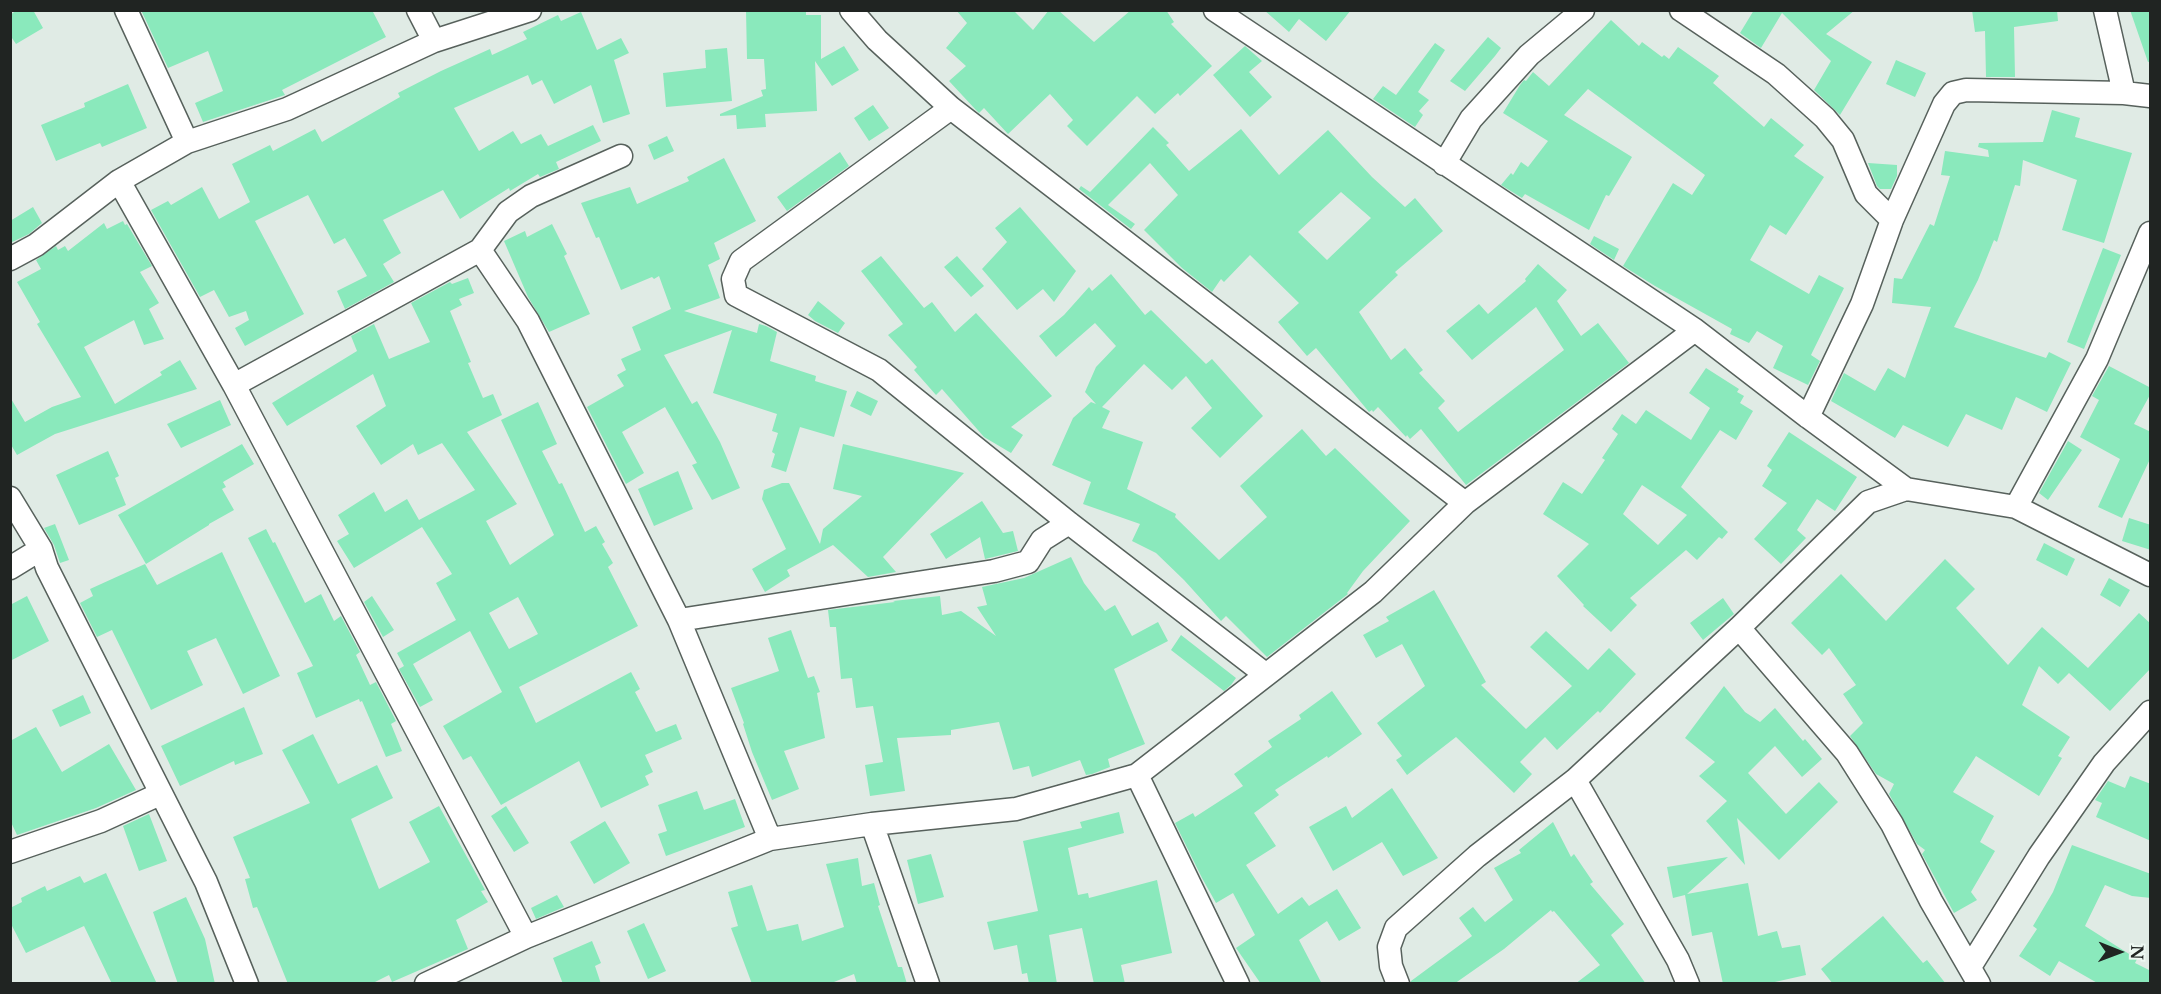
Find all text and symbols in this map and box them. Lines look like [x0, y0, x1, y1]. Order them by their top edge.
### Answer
north arrow [2089, 922, 2149, 982]
text: N [2127, 945, 2147, 960]

